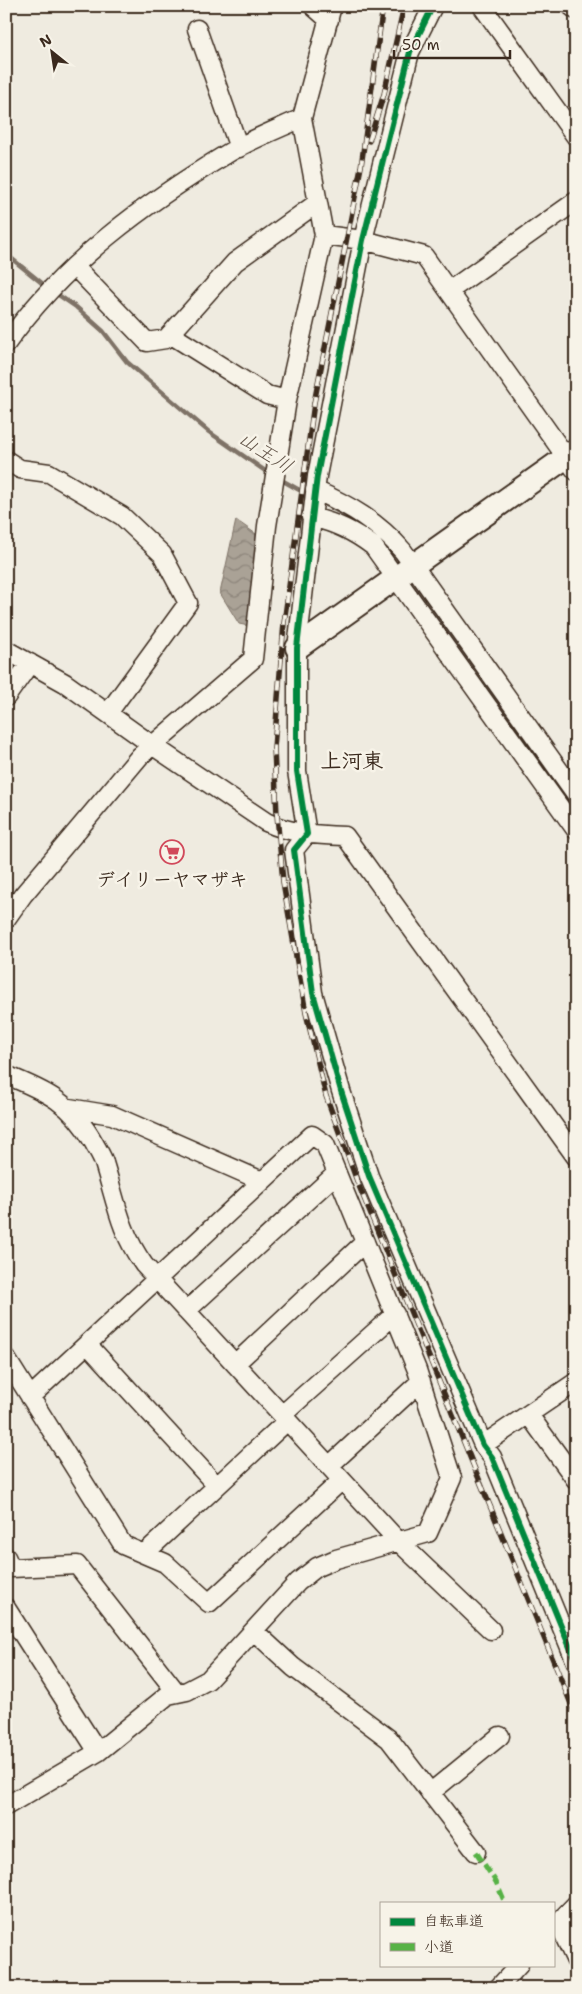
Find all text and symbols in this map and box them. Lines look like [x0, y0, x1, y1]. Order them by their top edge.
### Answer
north arrow [28, 28, 78, 78]
scale bar [394, 28, 511, 60]
text: N [36, 30, 55, 51]
text: 50 m [402, 35, 440, 55]
water label: 山王川 [234, 425, 298, 479]
district label: 上河東 [321, 747, 384, 775]
supermarket icon: デイリーヤマザキ [159, 839, 185, 865]
place label: デイリーヤマザキ [96, 867, 248, 892]
legend [380, 1902, 554, 1966]
text: 自転車道 [424, 1911, 484, 1931]
text: 小道 [424, 1937, 454, 1957]

